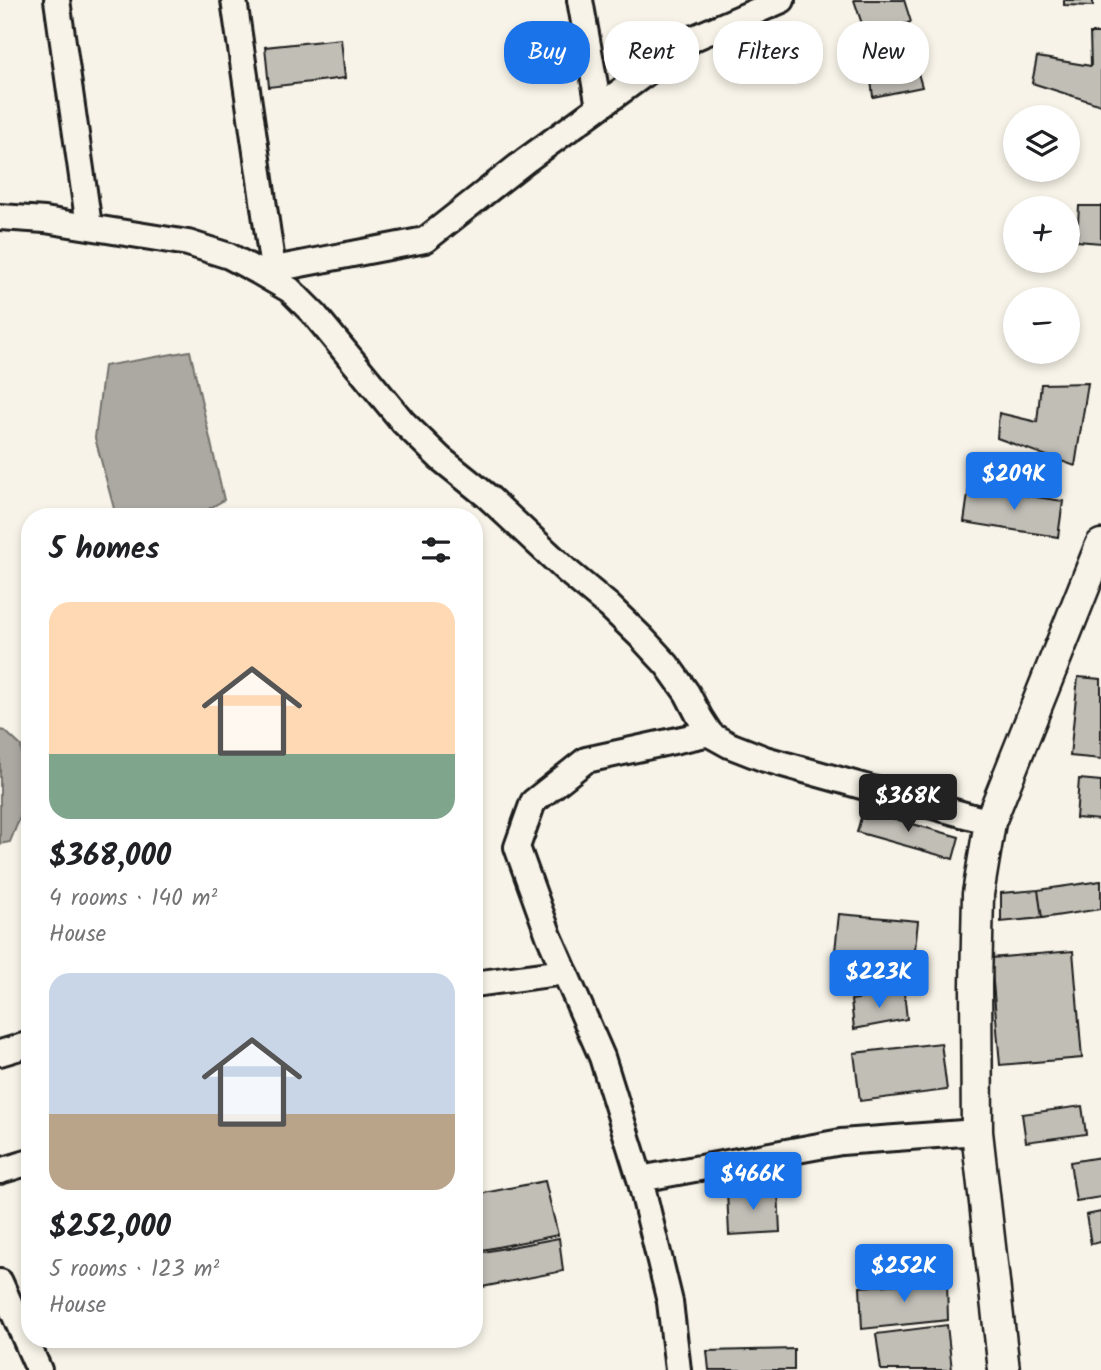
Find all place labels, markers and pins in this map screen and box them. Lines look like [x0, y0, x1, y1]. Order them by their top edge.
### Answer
pin: $209K [965, 452, 1063, 512]
pin: $368K [859, 774, 957, 834]
pin: $223K [830, 950, 928, 1010]
pin: $466K [704, 1152, 802, 1212]
pin: $252K [855, 1244, 953, 1304]

